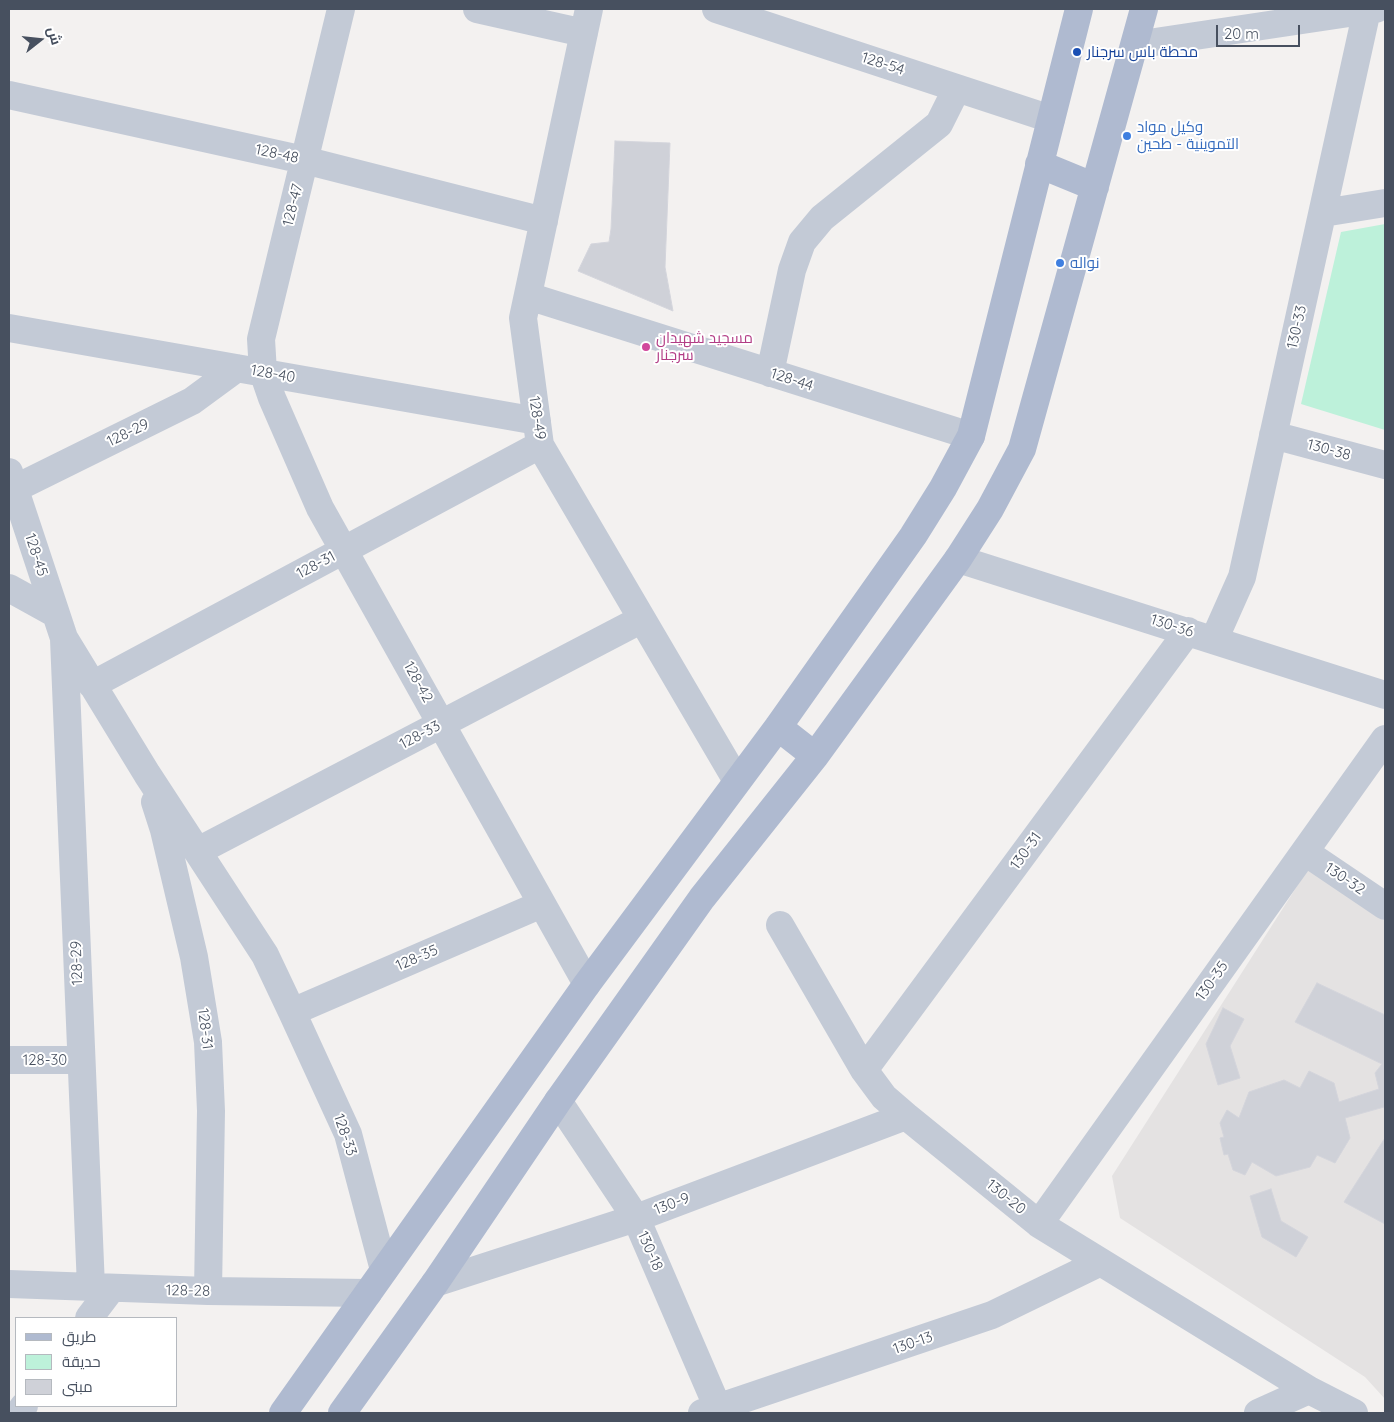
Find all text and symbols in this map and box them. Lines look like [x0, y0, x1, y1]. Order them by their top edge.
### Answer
north arrow [15, 15, 65, 65]
scale bar [1219, 15, 1303, 47]
text: 20 m [1224, 24, 1259, 43]
text: ش [43, 25, 66, 47]
place label: محطة باس سرجنار [1087, 43, 1198, 61]
marker: محطة باس سرجنار [1071, 46, 1083, 58]
street label: 128-54 [859, 49, 907, 79]
place label: وكيل مواد التموينية - طحين [1137, 118, 1239, 153]
marker: وكيل مواد التموينية - طحين [1121, 130, 1133, 142]
street label: 128-48 [254, 141, 300, 167]
street label: 128-47 [279, 182, 307, 228]
place label: نواله [1070, 254, 1100, 272]
marker: نواله [1054, 257, 1066, 269]
street label: 130-33 [1283, 304, 1311, 350]
place label: مسجيد شهيدان سرجنار [656, 329, 753, 364]
marker: مسجيد شهيدان سرجنار [640, 341, 652, 353]
street label: 128-40 [249, 361, 297, 387]
street label: 128-44 [768, 365, 816, 395]
street label: 128-49 [525, 395, 549, 441]
street label: 128-29 [104, 415, 152, 451]
street label: 130-38 [1305, 436, 1353, 464]
street label: 128-45 [21, 531, 51, 579]
street label: 128-31 [294, 547, 338, 583]
street label: 130-36 [1148, 611, 1196, 641]
street label: 128-42 [399, 658, 437, 706]
street label: 128-33 [397, 717, 443, 753]
street label: 130-31 [1006, 829, 1046, 873]
street label: 130-32 [1322, 859, 1368, 899]
street label: 128-29 [67, 940, 87, 986]
street label: 128-35 [393, 941, 441, 975]
street label: 130-35 [1192, 958, 1232, 1004]
street label: 128-31 [194, 1007, 216, 1051]
street label: 128-30 [23, 1051, 67, 1069]
street label: 128-33 [329, 1111, 361, 1159]
street label: 130-20 [983, 1176, 1029, 1218]
street label: 130-9 [652, 1189, 692, 1219]
street label: 130-18 [633, 1229, 667, 1273]
street label: 128-28 [166, 1282, 210, 1300]
legend [15, 1317, 178, 1407]
text: طريق [62, 1327, 96, 1346]
street label: 130-13 [891, 1328, 935, 1358]
text: حديقة [62, 1352, 101, 1371]
text: مبنى [62, 1377, 93, 1396]

